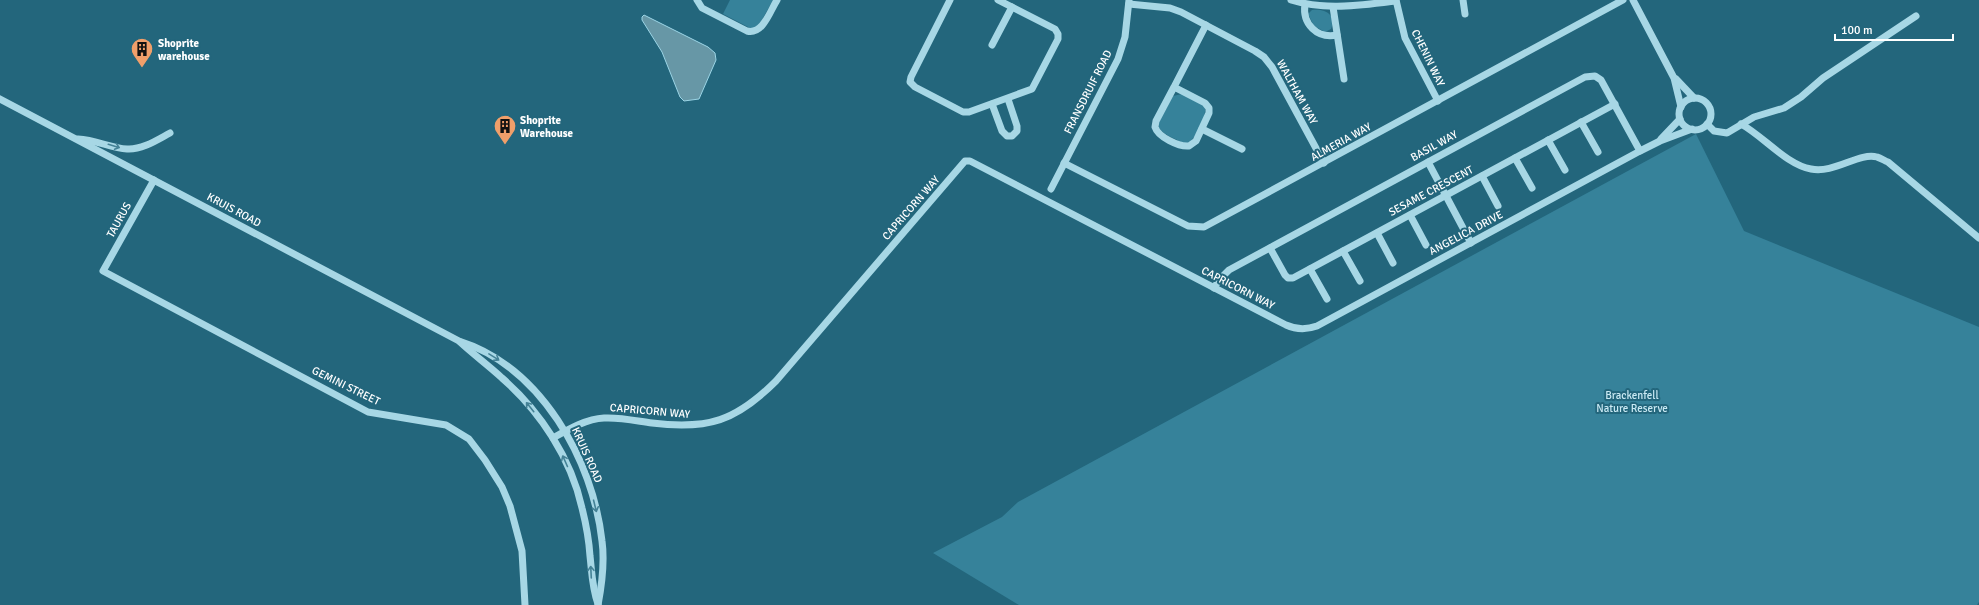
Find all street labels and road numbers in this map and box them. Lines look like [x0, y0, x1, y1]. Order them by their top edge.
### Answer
street label: CHENIN WAY [1409, 27, 1448, 89]
street label: FRANSDRUIF ROAD [1061, 48, 1115, 136]
street label: WALTHAM WAY [1274, 57, 1320, 127]
street label: ALMERIA WAY [1308, 120, 1374, 164]
street label: BASIL WAY [1408, 128, 1460, 164]
street label: SESAME CRESCENT [1386, 163, 1476, 219]
street label: CAPRICORN WAY [880, 173, 943, 243]
street label: KRUIS ROAD [205, 190, 263, 230]
street label: TAURUS [104, 200, 134, 240]
street label: ANGELICA DRIVE [1427, 208, 1505, 258]
street label: CAPRICORN WAY [1199, 264, 1277, 312]
street label: GEMINI STREET [310, 364, 383, 408]
street label: CAPRICORN WAY [609, 401, 691, 421]
street label: KRUIS ROAD [569, 425, 605, 485]

